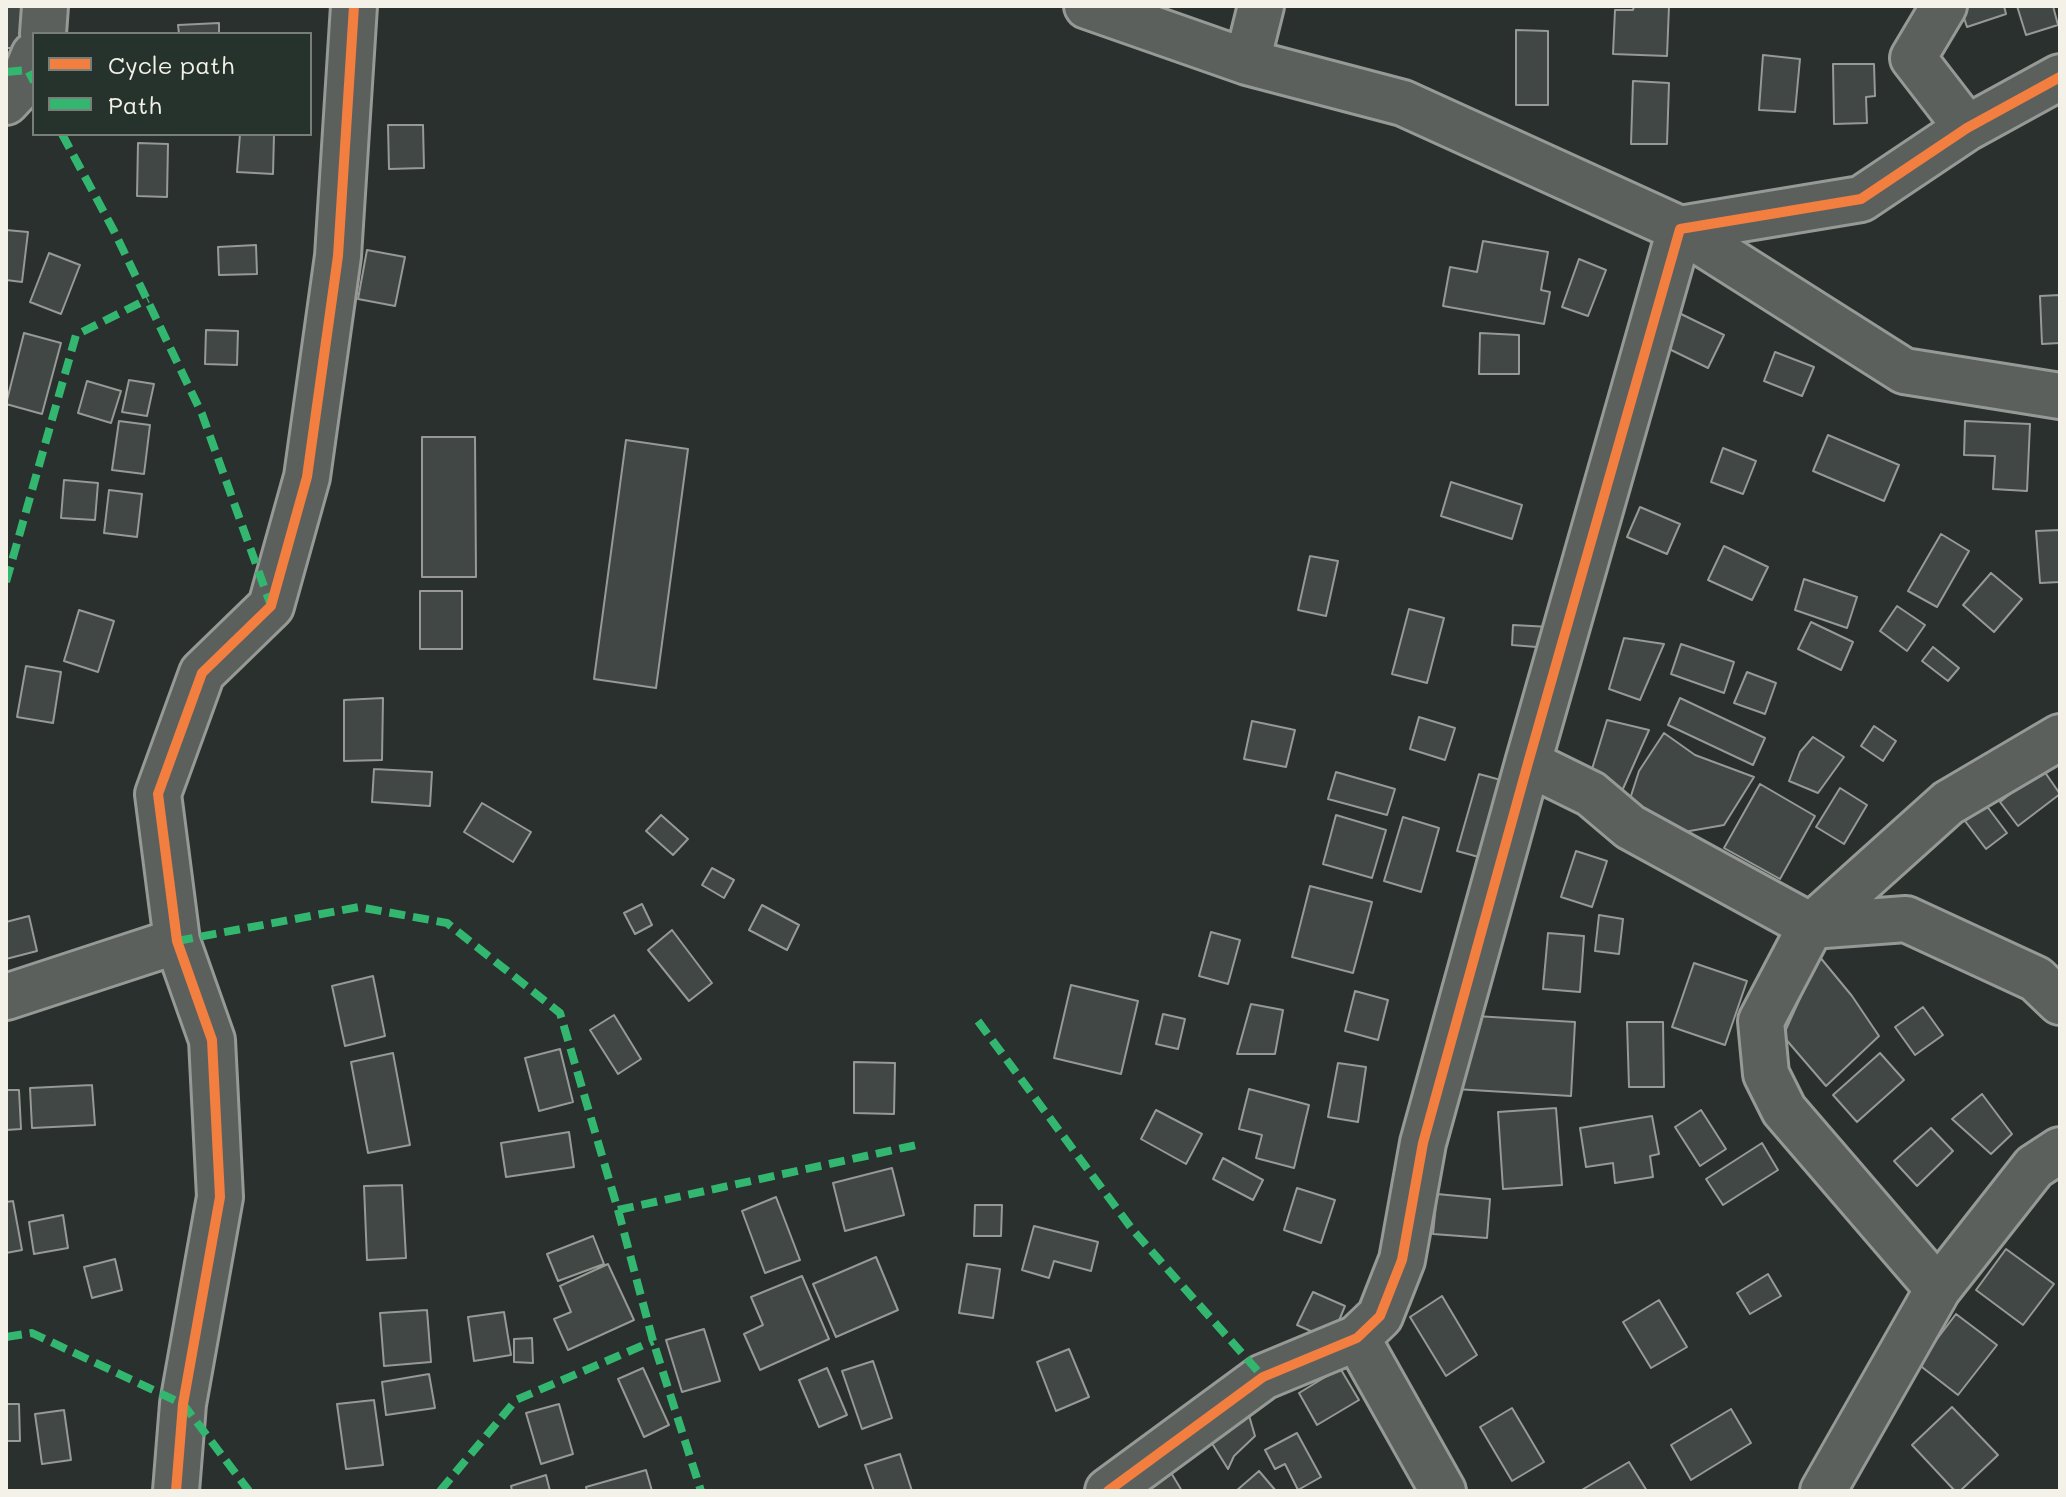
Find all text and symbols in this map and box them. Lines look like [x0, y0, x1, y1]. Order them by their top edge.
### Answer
legend [32, 32, 312, 136]
text: Cycle path [108, 49, 234, 80]
text: Path [108, 89, 162, 120]

